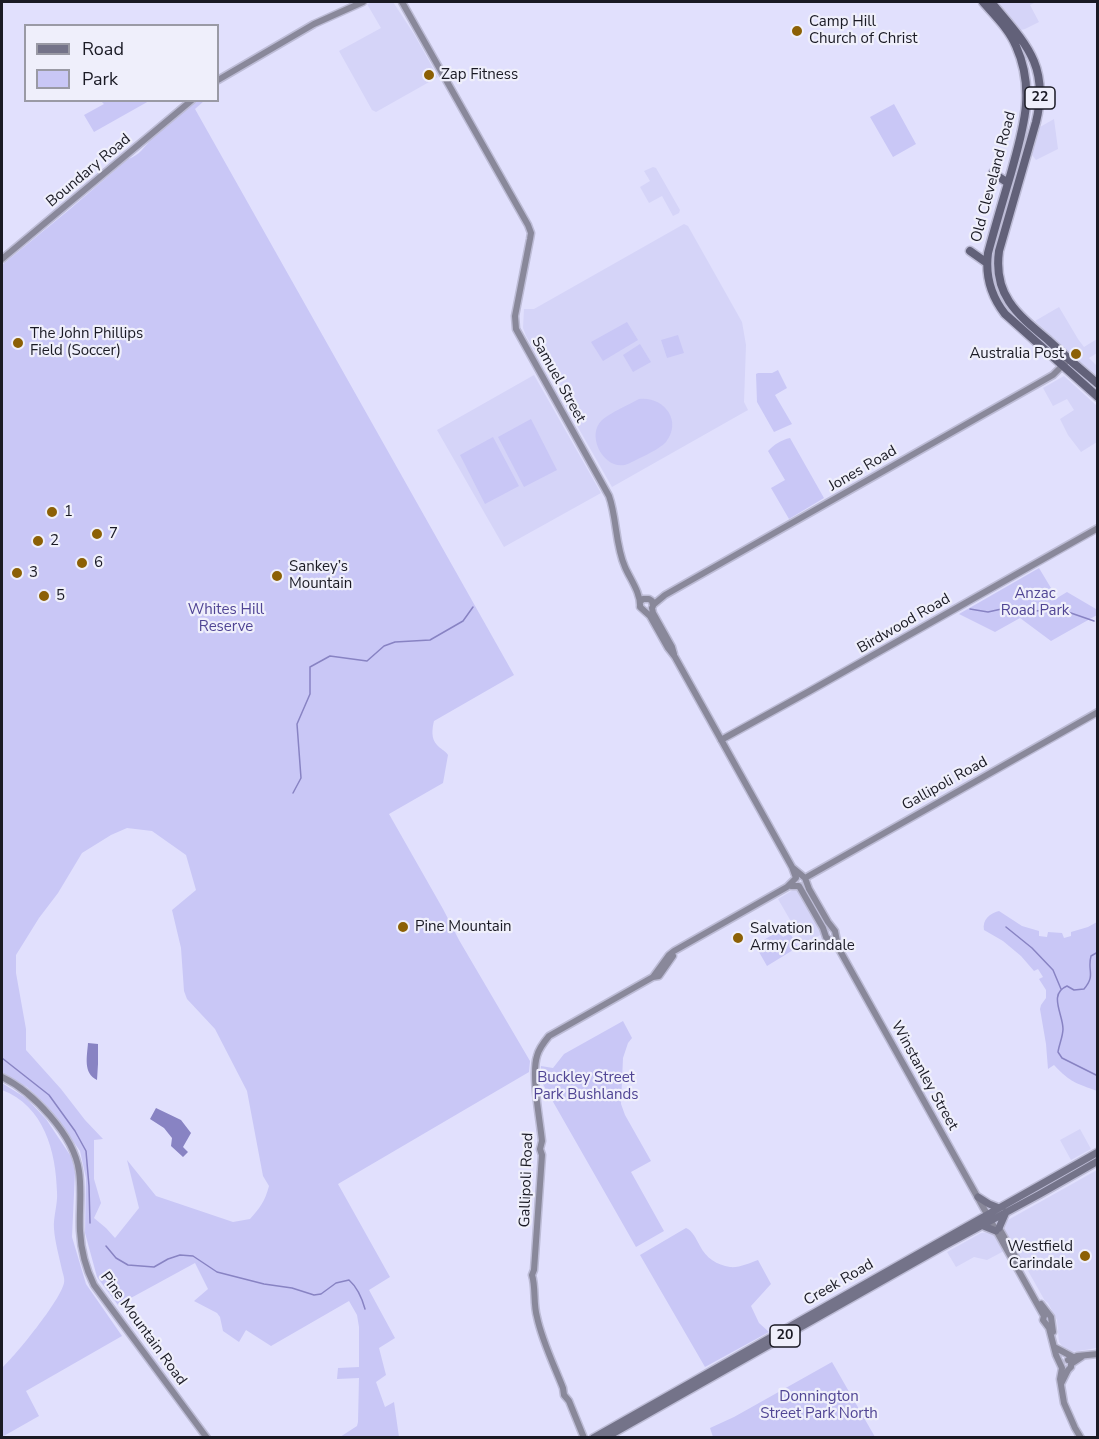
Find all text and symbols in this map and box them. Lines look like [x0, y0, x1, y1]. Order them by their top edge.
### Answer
place label: Camp Hill Church of Christ [809, 13, 918, 48]
legend [24, 24, 219, 102]
marker: Camp Hill Church of Christ [790, 24, 804, 38]
text: Road [82, 37, 124, 61]
place label: Zap Fitness [441, 66, 518, 84]
text: Park [82, 67, 118, 91]
marker: Zap Fitness [422, 68, 436, 82]
road number: 22 [1025, 87, 1055, 109]
street label: Old Cleveland Road [968, 110, 1020, 244]
street label: Boundary Road [43, 131, 135, 211]
place label: The John Phillips Field (Soccer) [30, 325, 143, 360]
street label: Samuel Street [527, 334, 589, 426]
marker: The John Phillips Field (Soccer) [11, 336, 25, 350]
place label: Australia Post [969, 345, 1064, 363]
marker: Australia Post [1069, 347, 1083, 361]
street label: Jones Road [826, 442, 900, 496]
place label: 1 [64, 503, 73, 521]
marker: 1 [45, 505, 59, 519]
place label: 7 [109, 525, 118, 543]
marker: 7 [90, 527, 104, 541]
place label: 2 [50, 532, 59, 550]
marker: 2 [31, 534, 45, 548]
place label: 6 [94, 554, 103, 572]
marker: 6 [75, 556, 89, 570]
place label: Sankey’s Mountain [289, 558, 352, 593]
place label: 3 [29, 564, 38, 582]
marker: 3 [10, 566, 24, 580]
marker: Sankey’s Mountain [270, 569, 284, 583]
park label: Anzac Road Park [1001, 585, 1069, 620]
place label: 5 [56, 587, 65, 605]
marker: 5 [37, 589, 51, 603]
street label: Birdwood Road [854, 590, 954, 658]
park label: Whites Hill Reserve [188, 601, 264, 636]
street label: Gallipoli Road [899, 753, 991, 815]
place label: Pine Mountain [415, 918, 512, 936]
marker: Pine Mountain [396, 920, 410, 934]
place label: Salvation Army Carindale [750, 920, 855, 955]
marker: Salvation Army Carindale [731, 931, 745, 945]
street label: Winstanley Street [887, 1018, 961, 1134]
park label: Buckley Street Park Bushlands [534, 1069, 638, 1104]
street label: Gallipoli Road [516, 1132, 538, 1228]
place label: Westfield Carindale [1007, 1238, 1073, 1273]
marker: Westfield Carindale [1078, 1249, 1092, 1263]
street label: Creek Road [801, 1256, 877, 1310]
street label: Pine Mountain Road [96, 1269, 190, 1389]
road number: 20 [770, 1325, 800, 1347]
park label: Donnington Street Park North [760, 1388, 878, 1423]

